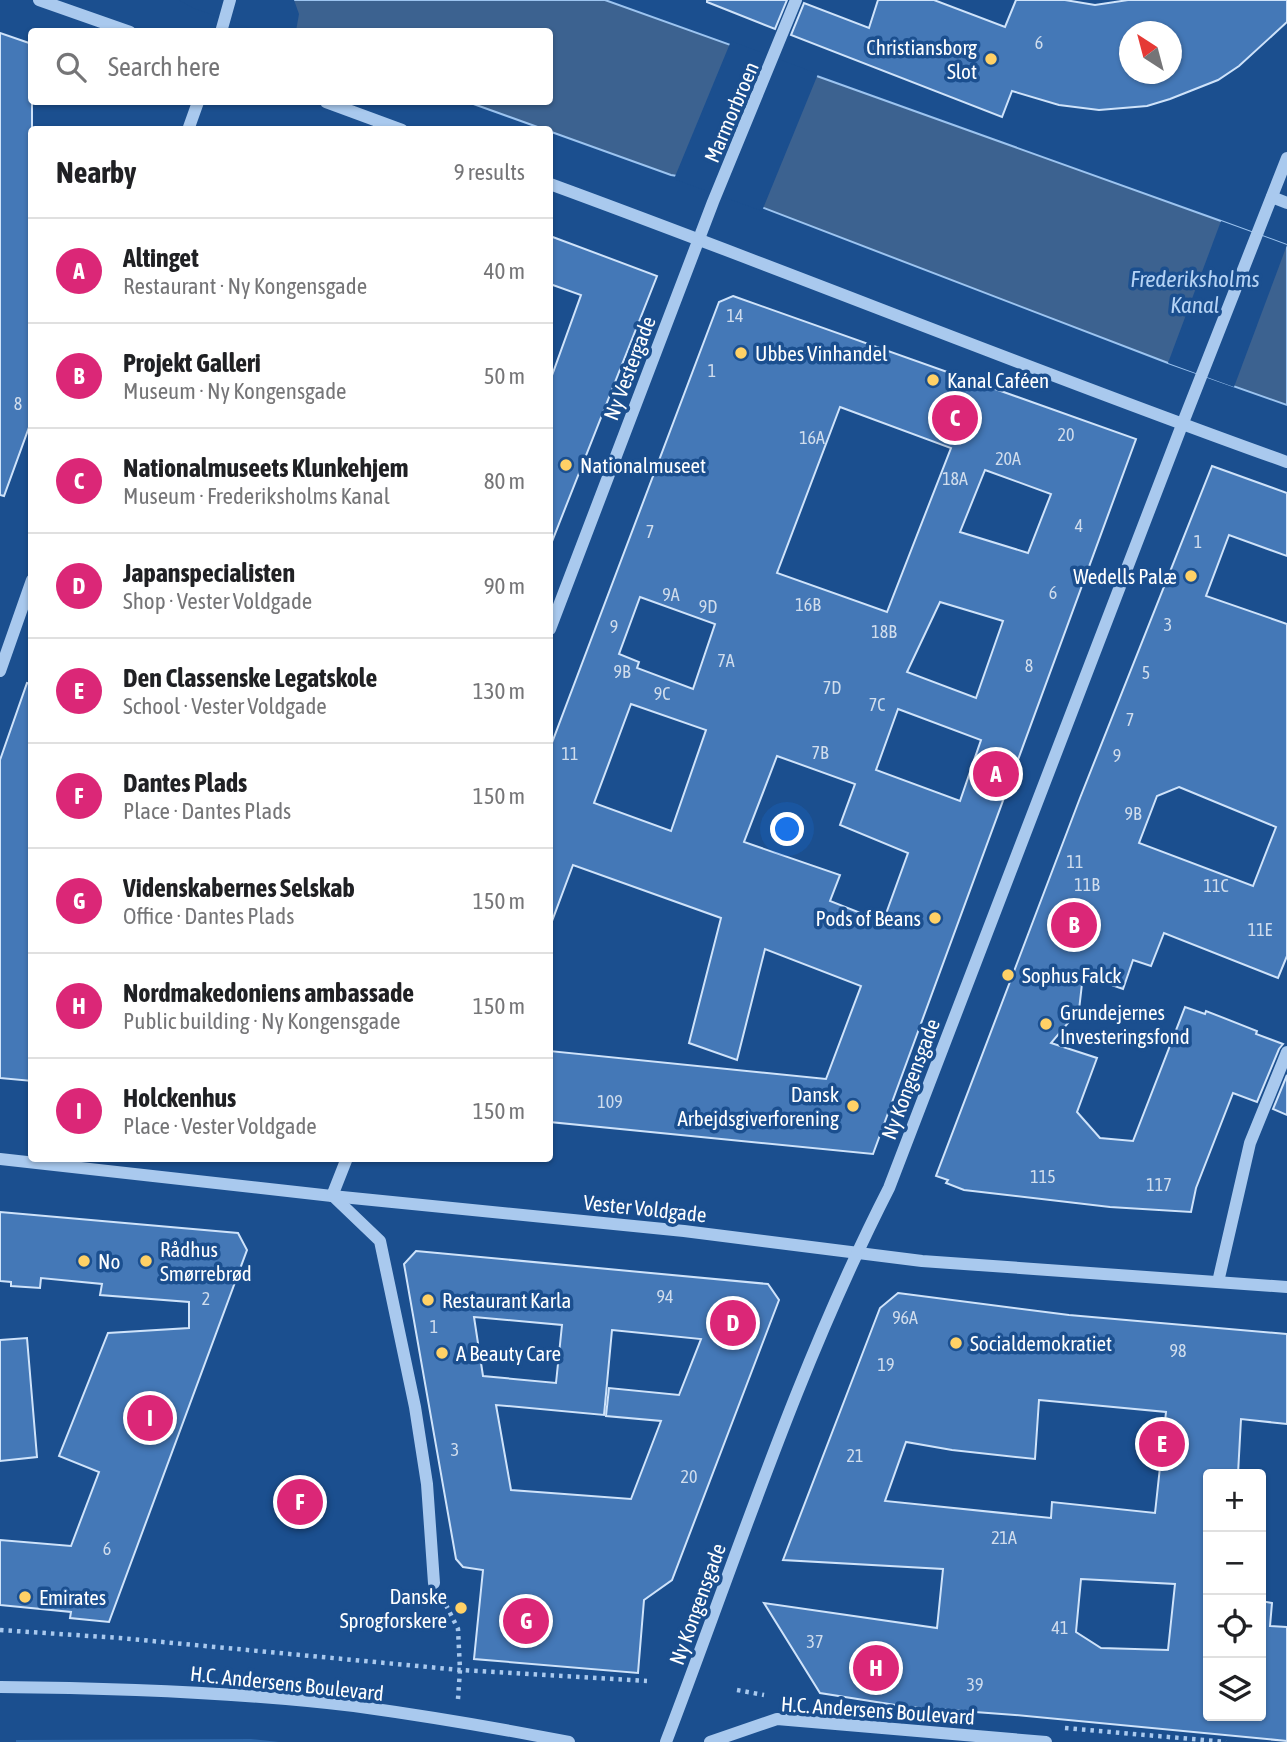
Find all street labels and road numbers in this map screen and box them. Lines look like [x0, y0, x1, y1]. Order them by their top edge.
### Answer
street label: Marmorbroen [699, 58, 763, 166]
street label: Ny Vestergade [598, 313, 660, 423]
street label: Ny Kongensgade [876, 1015, 944, 1143]
street label: Vester Voldgade [582, 1190, 708, 1226]
street label: Ny Kongensgade [664, 1540, 730, 1668]
street label: H.C. Andersens Boulevard [189, 1661, 385, 1705]
street label: H.C. Andersens Boulevard [780, 1691, 976, 1729]

